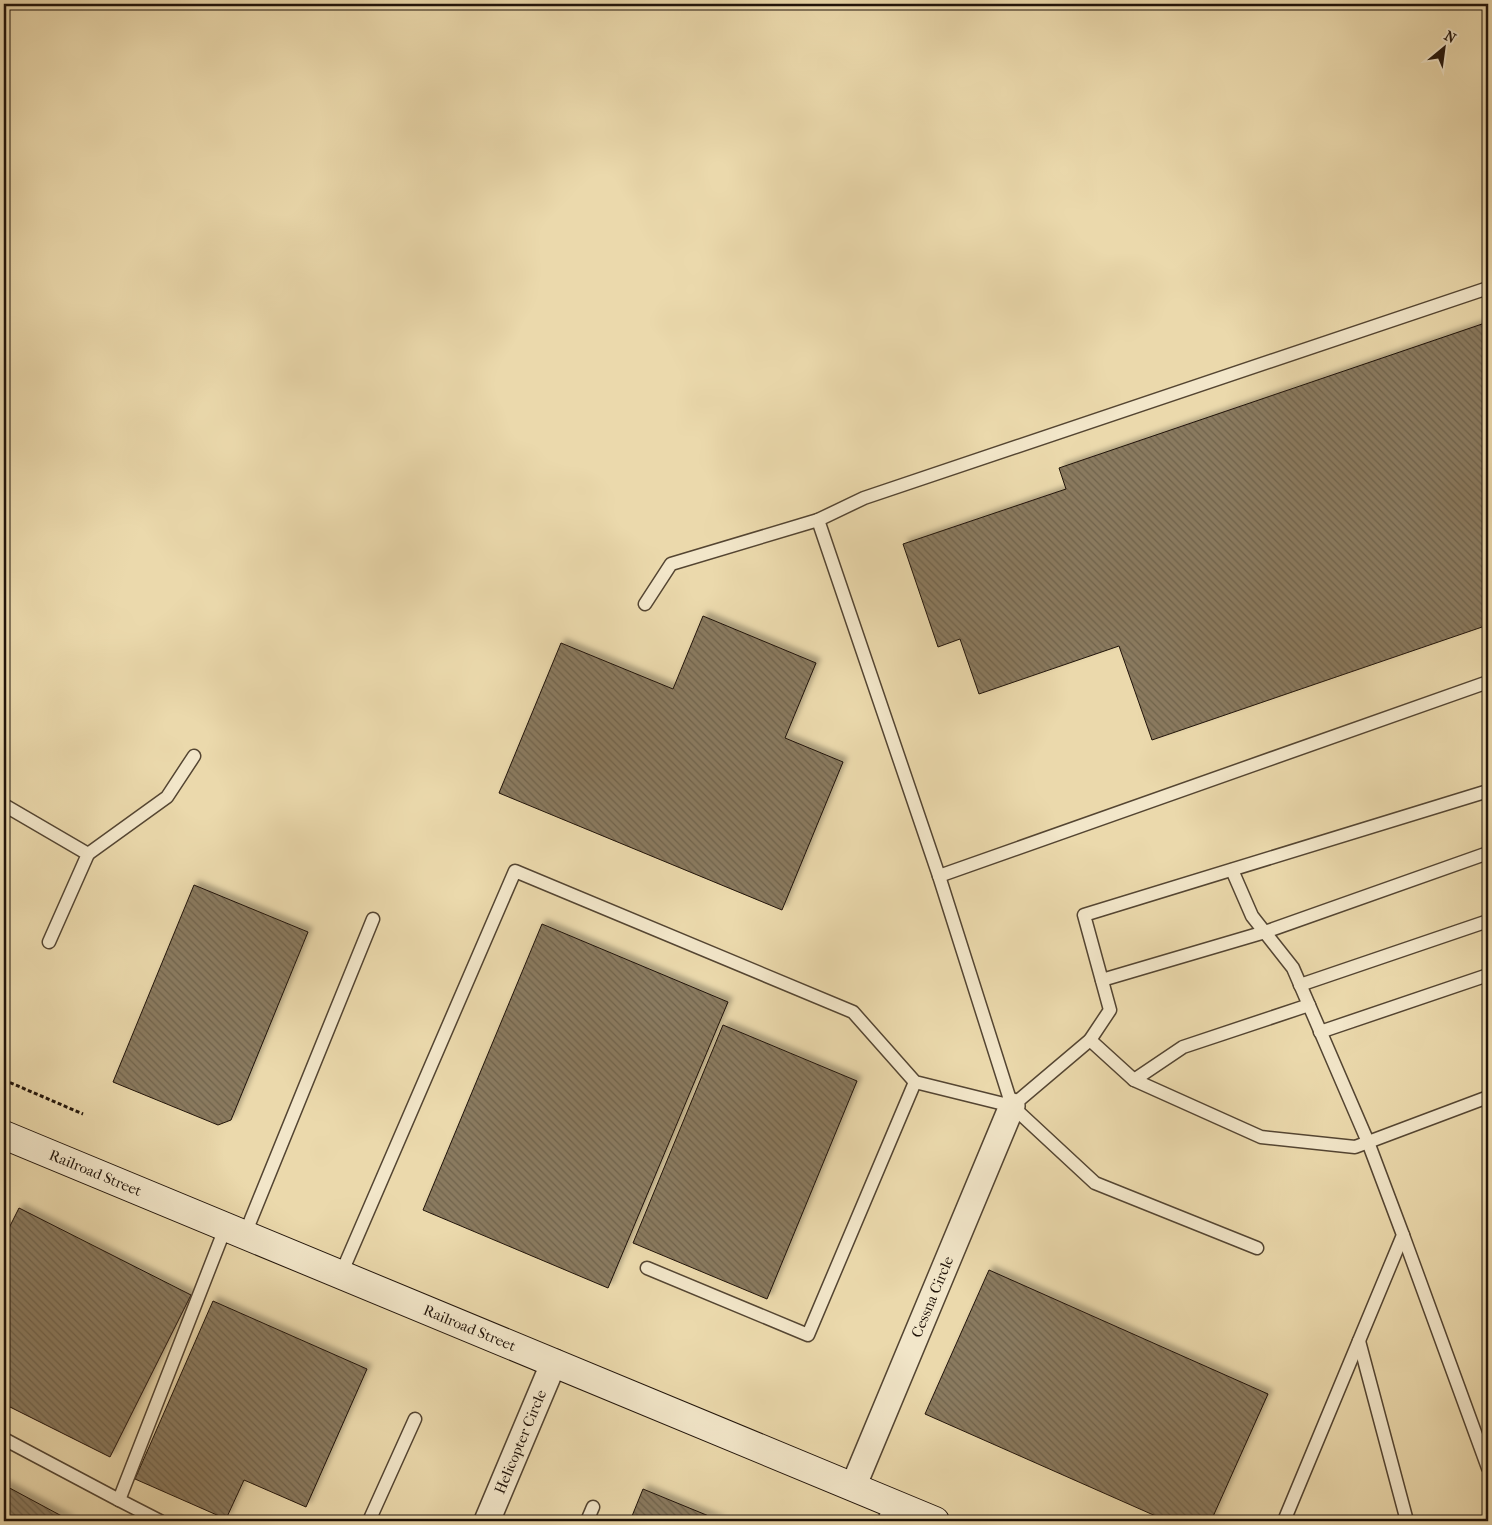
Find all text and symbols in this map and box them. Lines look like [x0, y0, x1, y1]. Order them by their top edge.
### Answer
north arrow [1420, 22, 1470, 72]
text: N [1441, 27, 1459, 47]
street label: Railroad Street [47, 1146, 145, 1200]
street label: Cessna Circle [907, 1253, 957, 1340]
street label: Railroad Street [421, 1301, 519, 1355]
street label: Helicopter Circle [491, 1387, 550, 1496]

